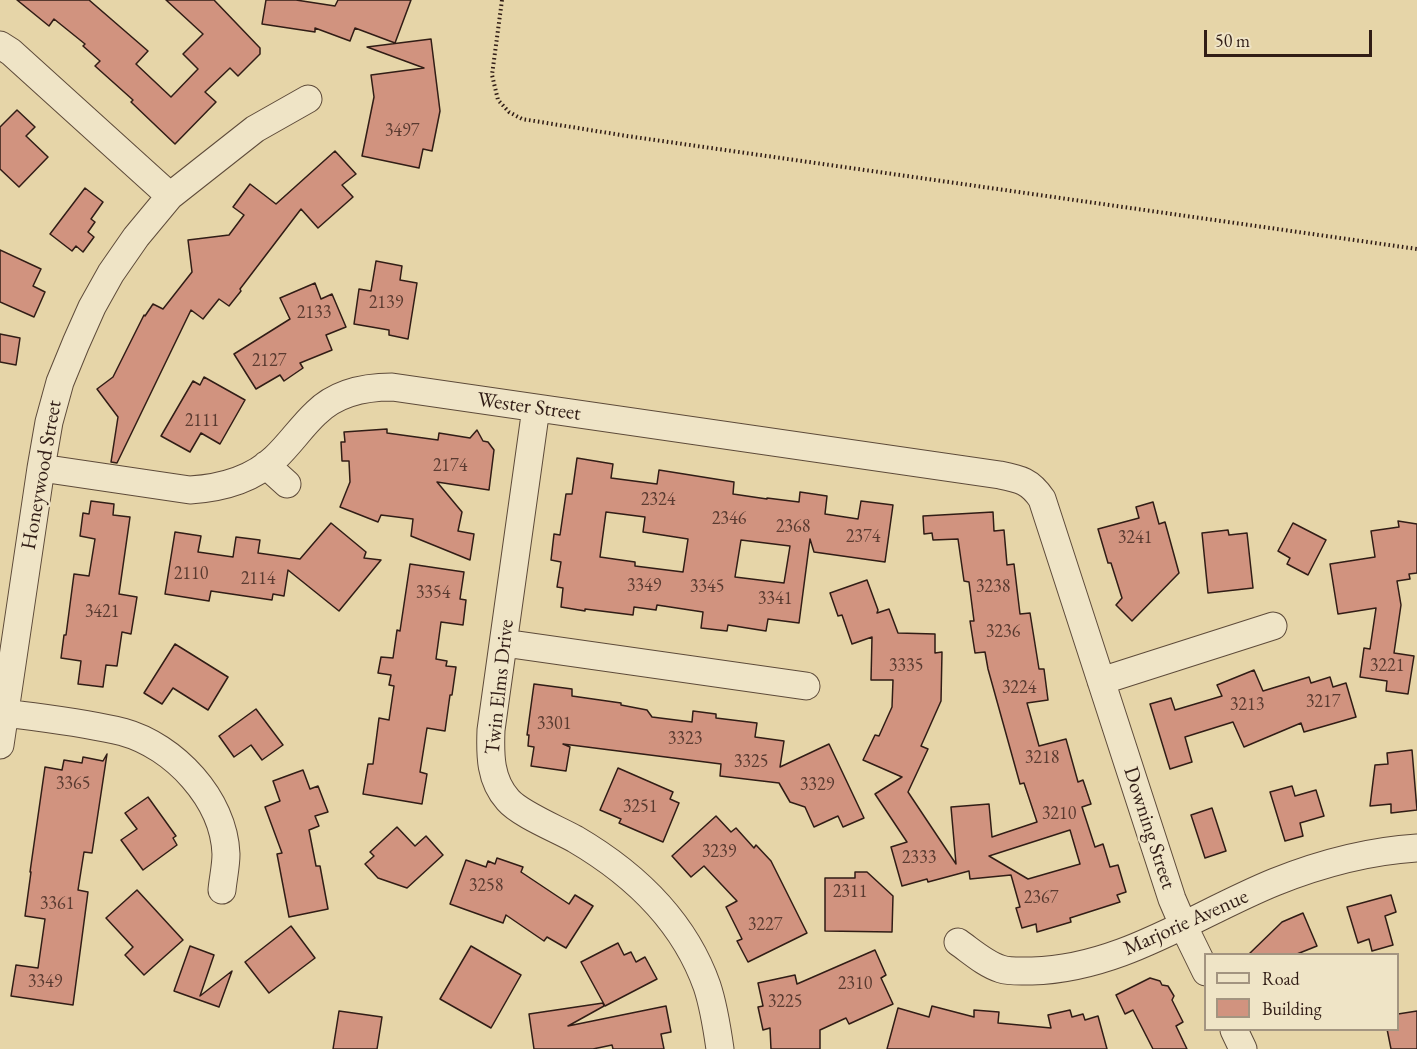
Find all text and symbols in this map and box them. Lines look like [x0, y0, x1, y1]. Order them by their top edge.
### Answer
scale bar [1207, 18, 1375, 56]
text: 50 m [1215, 29, 1250, 52]
house number: 3497 [385, 120, 419, 142]
house number: 2139 [369, 292, 403, 314]
house number: 2133 [297, 302, 331, 324]
house number: 2127 [252, 350, 286, 372]
street label: Wester Street [476, 387, 582, 427]
street label: Honeywood Street [16, 398, 68, 552]
house number: 2111 [185, 410, 219, 432]
house number: 2174 [433, 455, 467, 477]
house number: 2324 [641, 489, 675, 511]
house number: 2346 [712, 508, 746, 530]
house number: 2368 [776, 516, 810, 538]
house number: 2374 [846, 526, 880, 548]
house number: 3241 [1118, 527, 1152, 549]
house number: 2110 [174, 563, 208, 585]
house number: 2114 [241, 568, 275, 590]
house number: 3349 [627, 575, 661, 597]
house number: 3345 [690, 576, 724, 598]
house number: 3238 [976, 576, 1010, 598]
house number: 3354 [416, 582, 450, 604]
house number: 3341 [758, 588, 792, 610]
house number: 3421 [85, 601, 119, 623]
street label: Twin Elms Drive [480, 618, 520, 756]
house number: 3236 [986, 621, 1020, 643]
house number: 3335 [889, 655, 923, 677]
house number: 3221 [1370, 655, 1404, 677]
house number: 3224 [1002, 677, 1036, 699]
house number: 3217 [1306, 691, 1340, 713]
house number: 3213 [1230, 694, 1264, 716]
house number: 3301 [537, 713, 571, 735]
house number: 3323 [668, 728, 702, 750]
house number: 3218 [1025, 747, 1059, 769]
house number: 3325 [734, 751, 768, 773]
street label: Downing Street [1117, 764, 1181, 892]
house number: 3365 [56, 773, 90, 795]
house number: 3329 [800, 774, 834, 796]
house number: 3251 [623, 796, 657, 818]
house number: 3210 [1042, 803, 1076, 825]
house number: 3239 [702, 841, 736, 863]
house number: 2333 [902, 847, 936, 869]
house number: 3258 [469, 875, 503, 897]
house number: 2311 [833, 881, 867, 903]
street label: Marjorie Avenue [1120, 884, 1252, 962]
house number: 2367 [1024, 887, 1058, 909]
house number: 3361 [40, 893, 74, 915]
house number: 3227 [748, 914, 782, 936]
legend [1204, 953, 1399, 1031]
text: Road [1262, 967, 1300, 990]
house number: 3349 [28, 971, 62, 993]
house number: 2310 [838, 973, 872, 995]
house number: 3225 [768, 991, 802, 1013]
text: Building [1262, 997, 1322, 1020]

